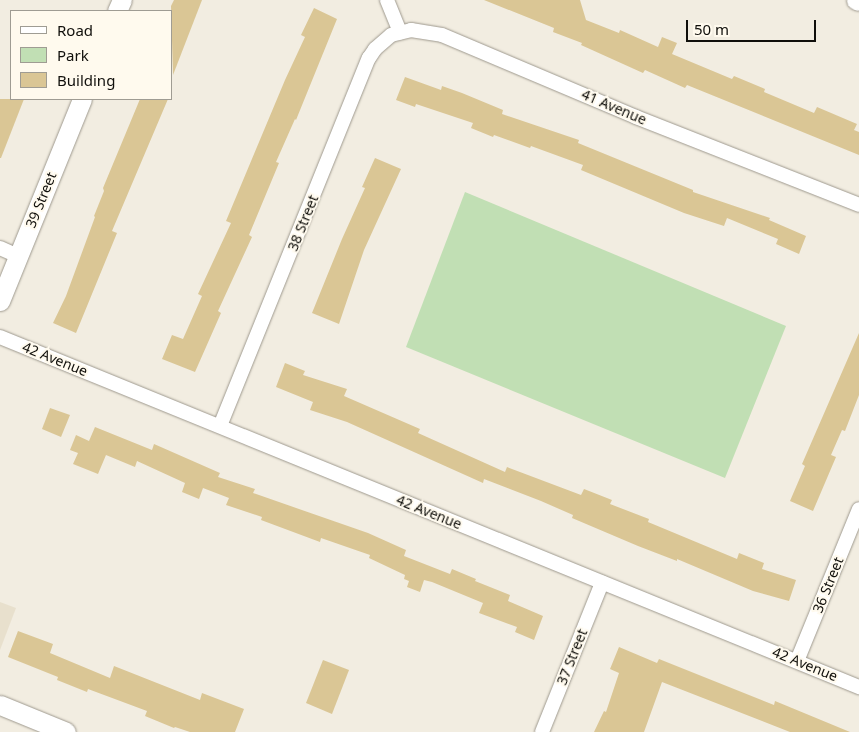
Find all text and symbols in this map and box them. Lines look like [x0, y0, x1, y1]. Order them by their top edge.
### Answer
legend [10, 10, 172, 100]
scale bar [689, 10, 819, 42]
text: 50 m [694, 19, 729, 39]
text: Road [57, 20, 93, 40]
text: Park [57, 45, 89, 65]
text: Building [57, 70, 115, 90]
street label: 41 Avenue [579, 86, 649, 128]
street label: 39 Street [22, 170, 60, 230]
street label: 38 Street [284, 193, 322, 253]
street label: 42 Avenue [20, 338, 90, 380]
street label: 42 Avenue [394, 491, 464, 533]
street label: 36 Street [809, 555, 847, 615]
street label: 37 Street [553, 627, 591, 687]
street label: 42 Avenue [770, 643, 840, 685]

